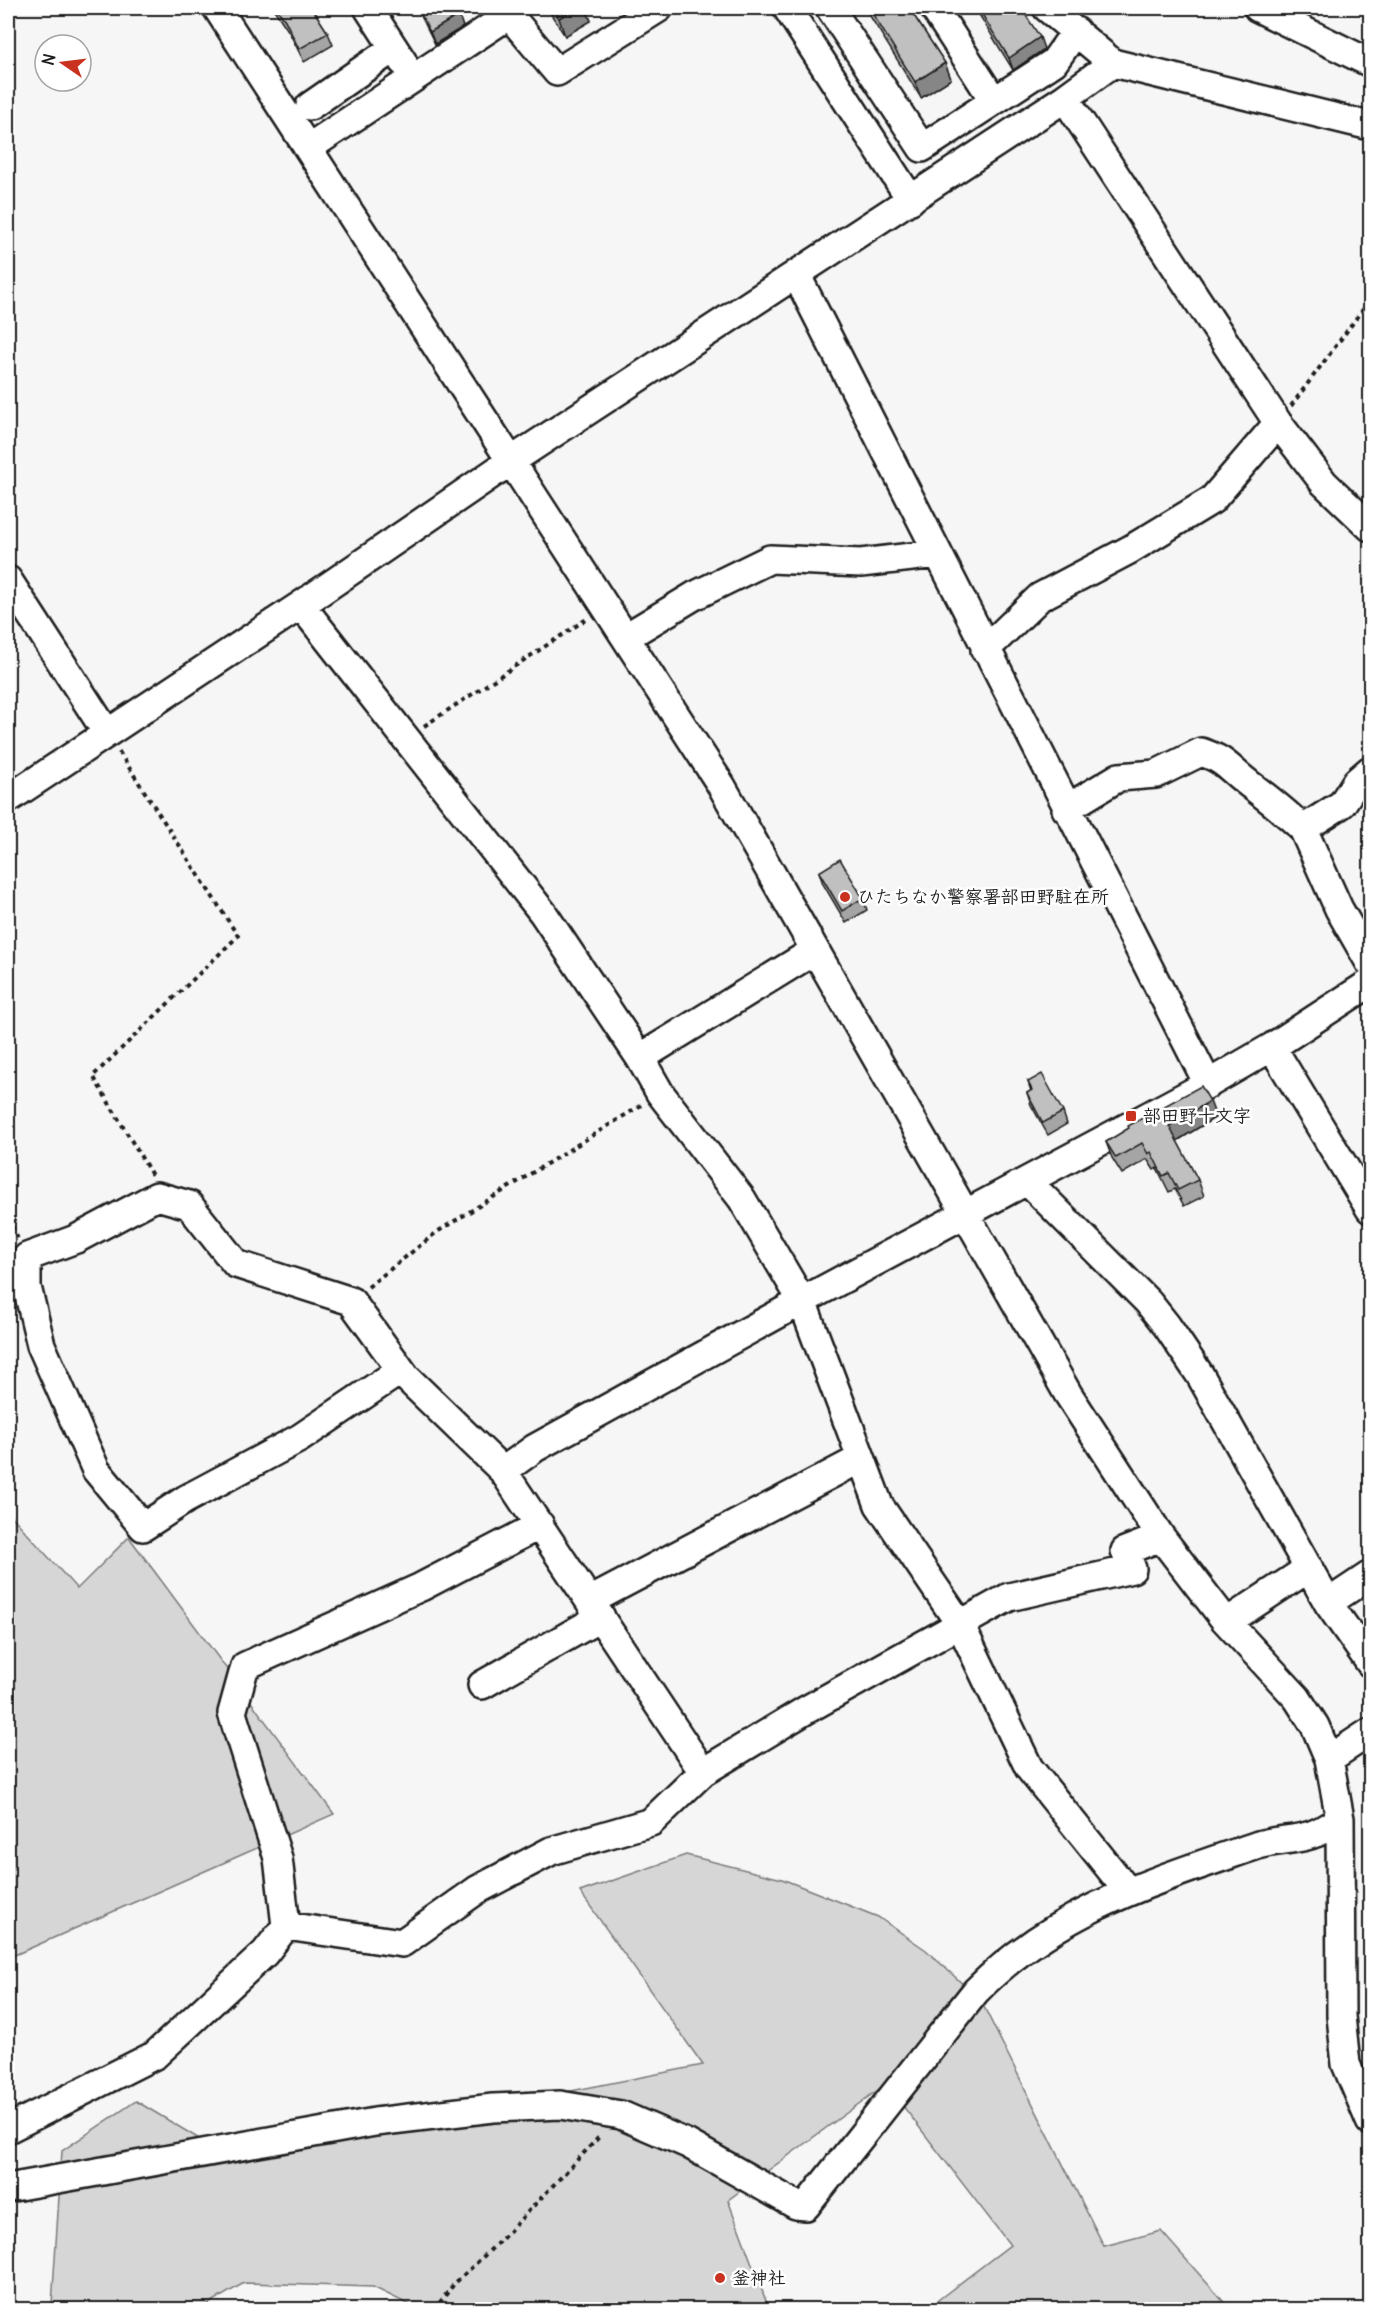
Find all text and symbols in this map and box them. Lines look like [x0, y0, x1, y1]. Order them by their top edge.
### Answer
north arrow [33, 33, 93, 93]
text: N [37, 52, 59, 67]
place label: ひたちなか警察署部田野駐在所 [857, 885, 1109, 908]
marker: ひたちなか警察署部田野駐在所 [838, 890, 852, 904]
place label: 部田野十文字 [1143, 1104, 1251, 1127]
marker: 部田野十文字 [1124, 1109, 1138, 1123]
place label: 釜神社 [732, 2266, 786, 2289]
marker: 釜神社 [713, 2271, 727, 2285]

